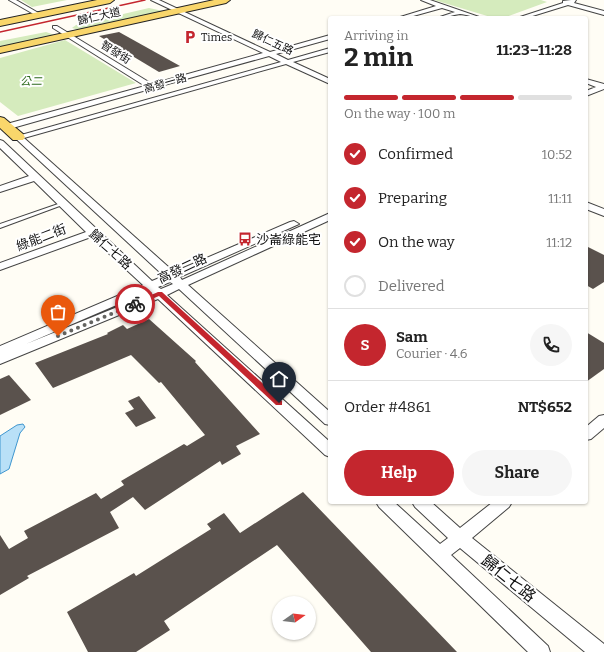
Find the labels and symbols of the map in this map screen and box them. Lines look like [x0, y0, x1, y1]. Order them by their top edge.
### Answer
street label: 歸仁大道 [76, 5, 122, 28]
street label: 歸仁五路 [250, 27, 295, 58]
parking icon: Times [182, 29, 198, 45]
place label: Times [201, 31, 232, 44]
street label: 智發街 [98, 38, 133, 67]
street label: 高發一路 [142, 71, 188, 96]
park label: 公二 [20, 75, 43, 88]
street label: 綠能二街 [14, 221, 68, 254]
street label: 歸仁七路 [86, 226, 135, 272]
bus stop icon: 沙崙綠能宅 [237, 231, 253, 247]
place label: 沙崙綠能宅 [256, 232, 321, 247]
street label: 高發二路 [155, 251, 209, 286]
courier [115, 284, 155, 324]
pin [41, 295, 75, 336]
pin [262, 362, 296, 403]
street label: 歸仁七路 [478, 551, 540, 606]
north arrow [272, 596, 316, 640]

